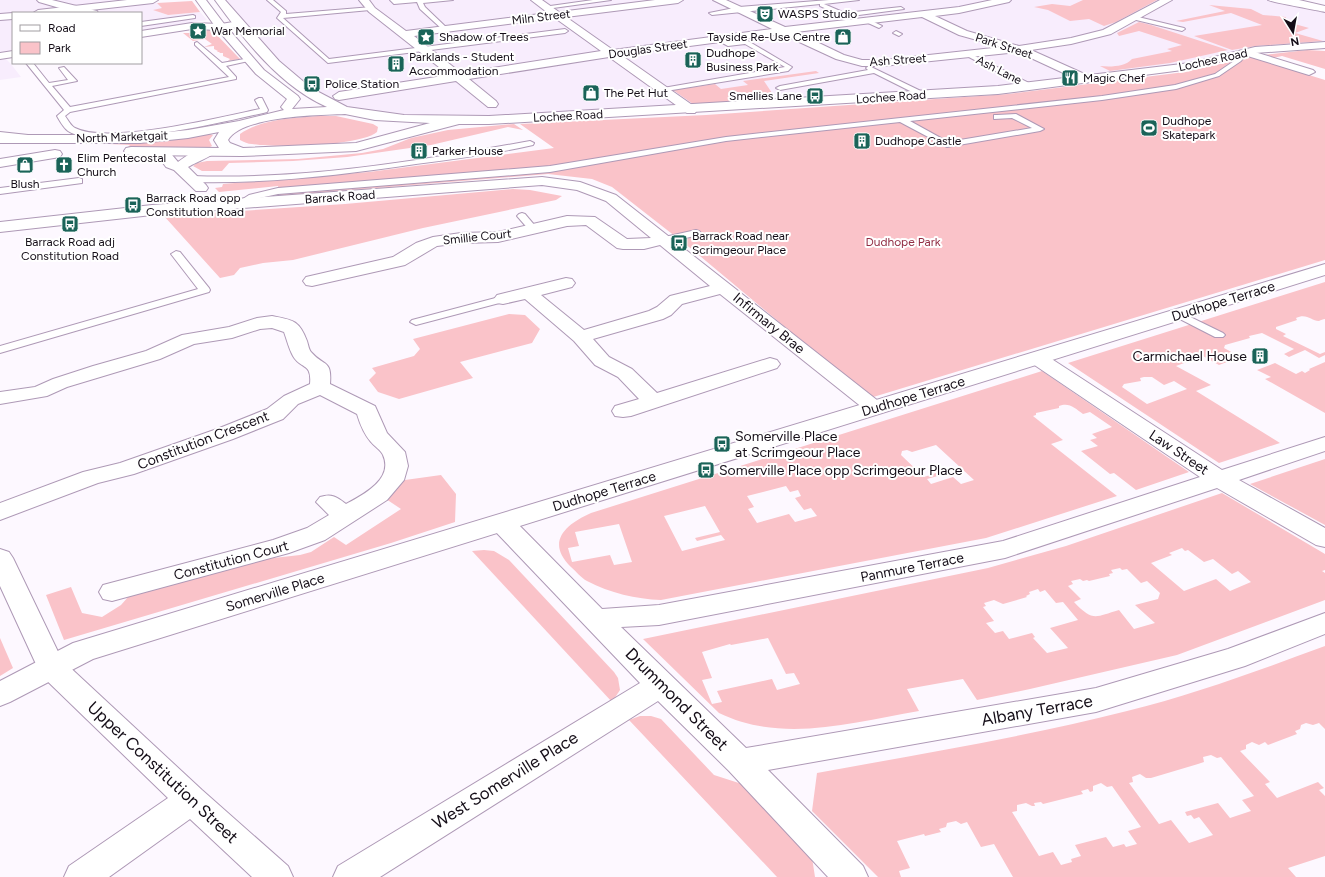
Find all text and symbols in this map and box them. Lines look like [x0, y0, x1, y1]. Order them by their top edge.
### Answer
theatre icon: WASPS Studio [755, 4, 775, 24]
street label: Miln Street [511, 6, 572, 28]
place label: WASPS Studio [778, 7, 857, 21]
legend [12, 12, 142, 64]
north arrow [1273, 12, 1313, 52]
text: Road [48, 21, 76, 35]
place icon: War Memorial [188, 21, 208, 41]
place label: War Memorial [211, 24, 285, 38]
place icon: Shadow of Trees [416, 27, 436, 47]
shop icon: Tayside Re-Use Centre [833, 27, 853, 47]
place label: Shadow of Trees [439, 30, 529, 44]
place label: Tayside Re-Use Centre [707, 30, 830, 44]
street label: Park Street [974, 30, 1035, 62]
text: N [1289, 34, 1300, 49]
street label: Douglas Street [607, 36, 689, 61]
text: Park [48, 41, 71, 55]
place label: Dudhope Business Park [706, 46, 779, 74]
street label: Lochee Road [1177, 46, 1249, 74]
place label: Parklands - Student Accommodation [409, 50, 515, 78]
building icon: Dudhope Business Park [683, 50, 703, 70]
street label: Ash Street [869, 51, 927, 69]
street label: Ash Lane [974, 53, 1024, 88]
building icon: Parklands - Student Accommodation [386, 54, 406, 74]
restaurant icon: Magic Chef [1060, 68, 1080, 88]
place label: Magic Chef [1083, 71, 1145, 85]
bus stop icon: Police Station [302, 74, 322, 94]
place label: Police Station [325, 77, 399, 91]
shop icon: The Pet Hut [581, 83, 601, 103]
place label: The Pet Hut [604, 86, 668, 100]
bus stop icon: Smellies Lane [805, 86, 825, 106]
street label: Lochee Road [856, 88, 926, 106]
place label: Smellies Lane [729, 89, 802, 103]
street label: Lochee Road [533, 107, 603, 125]
place label: Dudhope Skatepark [1162, 114, 1216, 142]
sports icon: Dudhope Skatepark [1139, 118, 1159, 138]
street label: North Marketgait [76, 128, 169, 146]
building icon: Dudhope Castle [852, 131, 872, 151]
place label: Dudhope Castle [875, 134, 962, 148]
building icon: Parker House [409, 141, 429, 161]
place label: Parker House [432, 144, 504, 158]
place label: Elim Pentecostal Church [77, 151, 166, 179]
shop icon: Blush [15, 155, 35, 175]
church icon: Elim Pentecostal Church [54, 155, 74, 175]
place label: Blush [11, 177, 40, 191]
street label: Barrack Road [304, 188, 376, 206]
place label: Barrack Road opp Constitution Road [146, 191, 244, 219]
bus stop icon: Barrack Road opp Constitution Road [123, 195, 143, 215]
bus stop icon: Barrack Road adj Constitution Road [60, 214, 80, 234]
street label: Smillie Court [442, 226, 512, 248]
place label: Barrack Road near Scrimgeour Place [692, 229, 789, 257]
bus stop icon: Barrack Road near Scrimgeour Place [669, 233, 689, 253]
place label: Barrack Road adj Constitution Road [21, 235, 119, 263]
park label: Dudhope Park [865, 235, 941, 249]
street label: Dudhope Terrace [1169, 278, 1277, 325]
street label: Infirmary Brae [729, 289, 808, 358]
building icon: Carmichael House [1250, 346, 1270, 366]
place label: Carmichael House [1133, 348, 1247, 365]
street label: Dudhope Terrace [859, 373, 967, 420]
street label: Constitution Crescent [135, 408, 271, 473]
street label: Law Street [1146, 426, 1212, 478]
place label: Somerville Place at Scrimgeour Place [735, 428, 861, 461]
bus stop icon: Somerville Place at Scrimgeour Place [712, 434, 732, 454]
bus stop icon: Somerville Place opp Scrimgeour Place [696, 460, 716, 480]
place label: Somerville Place opp Scrimgeour Place [719, 462, 963, 479]
street label: Dudhope Terrace [550, 468, 658, 515]
street label: Constitution Court [172, 537, 290, 584]
street label: Panmure Terrace [859, 549, 966, 586]
street label: Somerville Place [224, 569, 327, 616]
street label: Drummond Street [622, 644, 732, 754]
street label: Albany Terrace [980, 690, 1094, 730]
street label: Upper Constitution Street [84, 697, 242, 847]
street label: West Somerville Place [429, 727, 581, 833]

